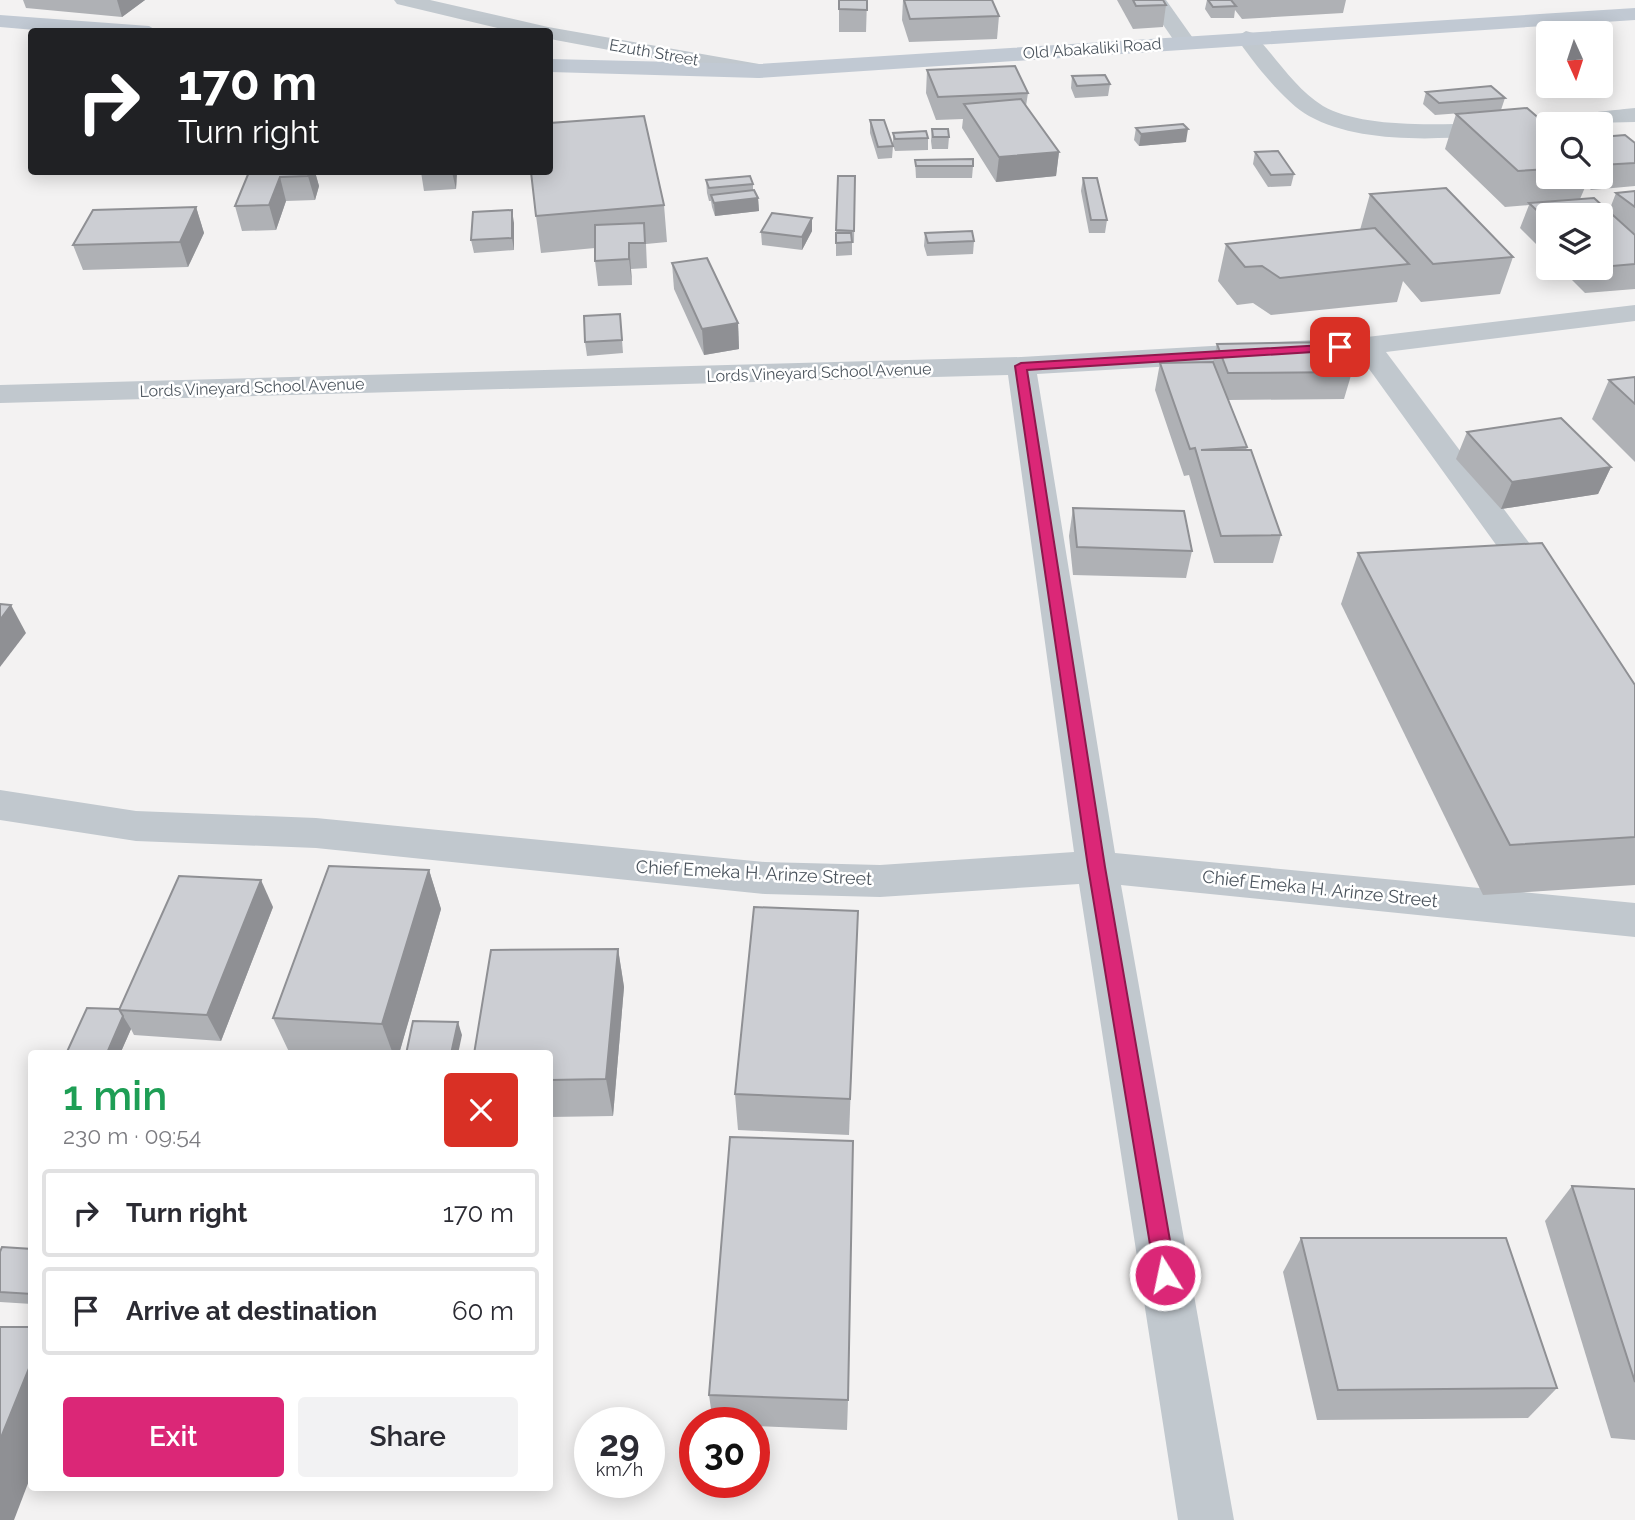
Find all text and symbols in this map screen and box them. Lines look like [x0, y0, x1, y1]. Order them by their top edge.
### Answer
north arrow [1536, 21, 1614, 98]
map controls [1536, 21, 1613, 280]
street label: Old Abakaliki Road [1022, 34, 1162, 63]
street label: Ezuth Street [608, 35, 701, 70]
text: 170 m [178, 54, 317, 111]
icon: right [63, 56, 154, 147]
button: search [1536, 112, 1613, 189]
text: Turn right [178, 113, 319, 150]
button: layers [1536, 203, 1613, 280]
pin [1310, 317, 1370, 377]
icon: arrive [1321, 328, 1359, 366]
street label: Lords Vineyard School Avenue [706, 359, 932, 386]
street label: Lords Vineyard School Avenue [139, 374, 365, 401]
street label: Chief Emeka H. Arinze Street [635, 856, 873, 889]
street label: Chief Emeka H. Arinze Street [1201, 866, 1439, 911]
text: 1 min [63, 1071, 167, 1120]
button: close [444, 1073, 518, 1147]
text: 230 m · 09:54 [63, 1122, 201, 1149]
icon: right [67, 1194, 105, 1232]
text: Turn right [126, 1198, 247, 1228]
text: 170 m [443, 1198, 514, 1228]
position arrow [1128, 1238, 1202, 1312]
icon: arrive [67, 1292, 105, 1330]
text: Arrive at destination [126, 1296, 377, 1326]
text: 60 m [452, 1296, 514, 1326]
button: Exit [63, 1397, 284, 1477]
button: Share [298, 1397, 518, 1477]
speed limit sign: 30 [679, 1407, 770, 1498]
text: 29 [599, 1423, 640, 1464]
text: km/h [596, 1459, 643, 1480]

